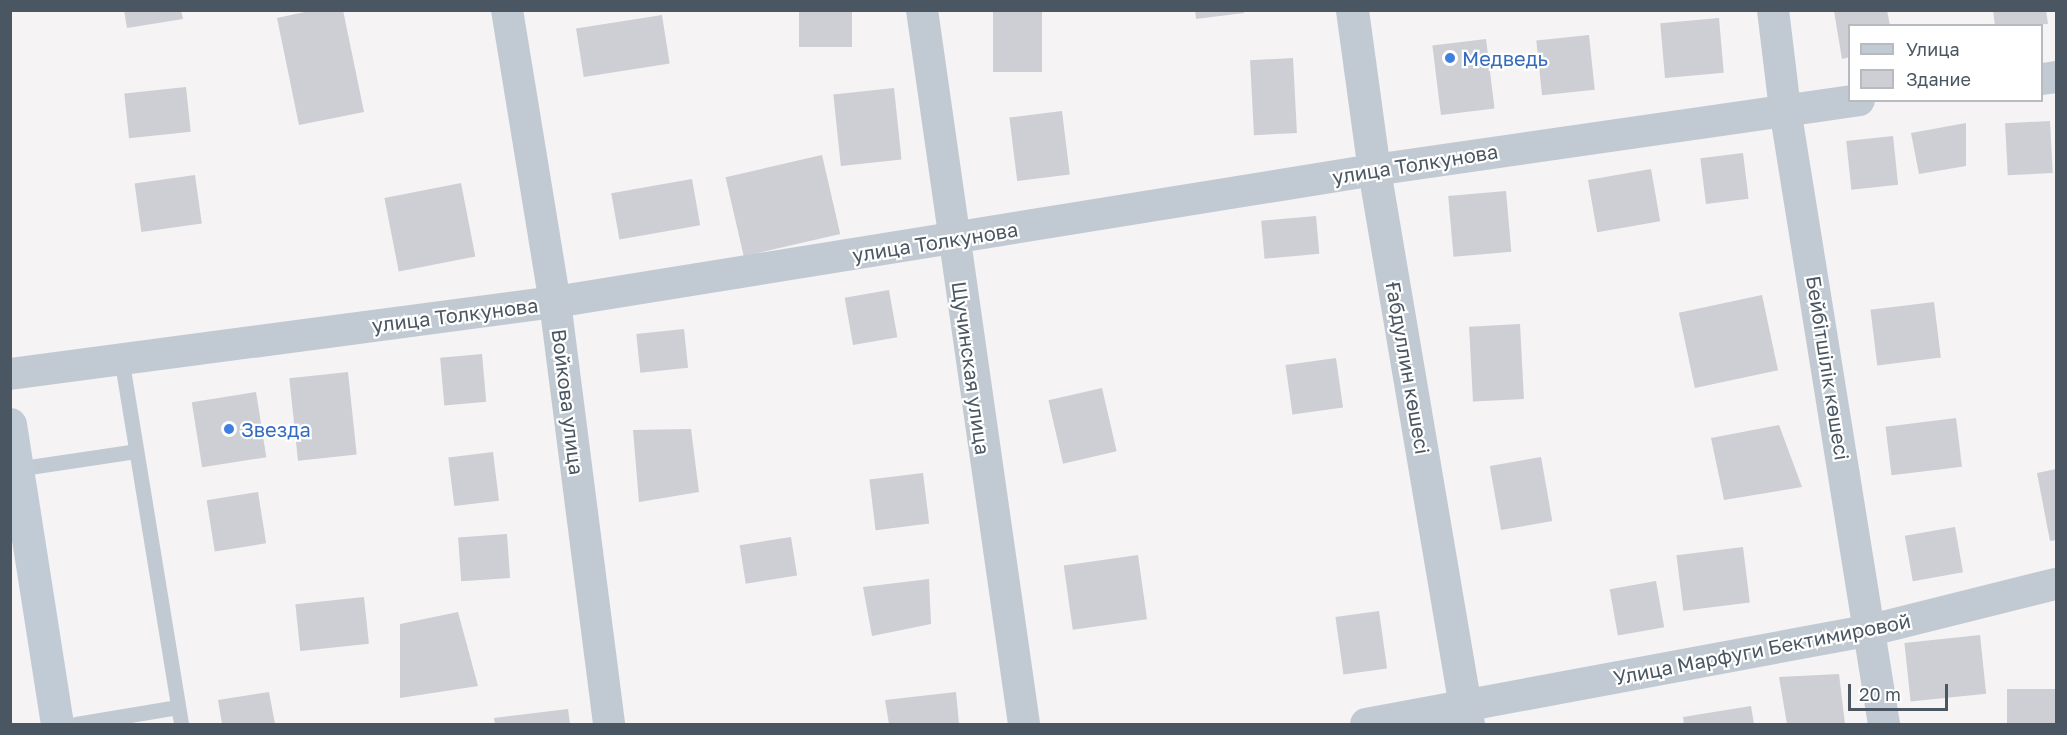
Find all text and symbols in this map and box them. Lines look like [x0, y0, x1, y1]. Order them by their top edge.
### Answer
legend [1848, 24, 2043, 102]
text: Улица [1906, 38, 1960, 60]
place label: Медведь [1462, 46, 1548, 70]
marker: Медведь [1443, 51, 1457, 65]
text: Здание [1906, 68, 1971, 90]
street label: улица Толкунова [1330, 139, 1500, 189]
street label: улица Толкунова [850, 217, 1020, 267]
street label: Бейбітшілік көшесі [1802, 274, 1854, 462]
street label: Щучинская улица [947, 280, 995, 456]
street label: Ғабдуллин көшесі [1381, 280, 1435, 456]
street label: улица Толкунова [370, 293, 540, 337]
street label: Войкова улица [547, 328, 589, 476]
place label: Звезда [241, 417, 311, 441]
marker: Звезда [222, 422, 236, 436]
street label: Улица Марфуги Бектимировой [1611, 608, 1913, 690]
scale bar [1851, 672, 1952, 710]
text: 20 m [1859, 683, 1901, 705]

